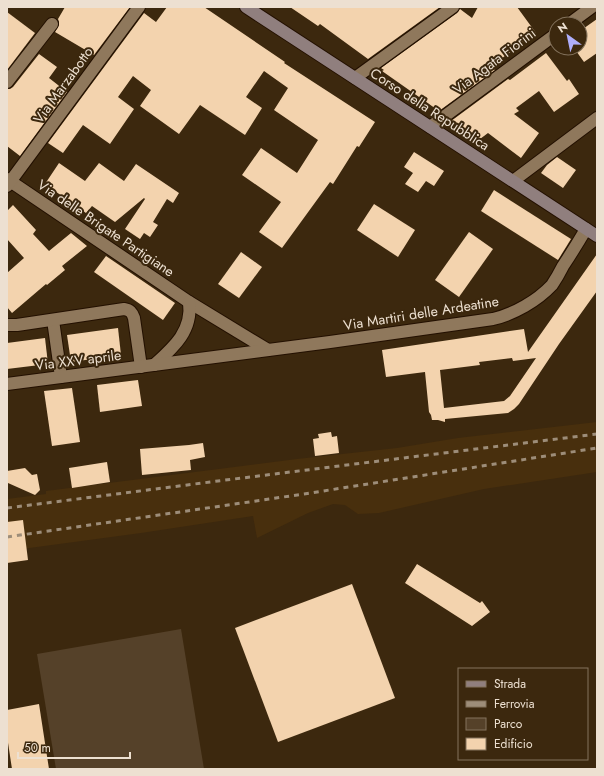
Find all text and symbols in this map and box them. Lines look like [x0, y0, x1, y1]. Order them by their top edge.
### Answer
north arrow [548, 16, 588, 56]
text: N [555, 19, 571, 37]
street label: Via Agata Fiorini [448, 23, 540, 99]
street label: Via Marzabotto [28, 42, 98, 127]
street label: Corso della Repubblica [366, 63, 494, 155]
street label: Via delle Brigate Partigiane [34, 175, 178, 281]
street label: Via Martiri delle Ardeatine [342, 291, 500, 335]
street label: Via XXV aprile [34, 345, 122, 375]
legend [458, 668, 588, 760]
text: Strada [494, 675, 526, 693]
text: Ferrovia [494, 695, 535, 713]
text: Parco [494, 715, 523, 733]
scale bar [18, 734, 130, 760]
text: Edificio [494, 735, 533, 753]
text: 50 m [24, 739, 51, 757]

